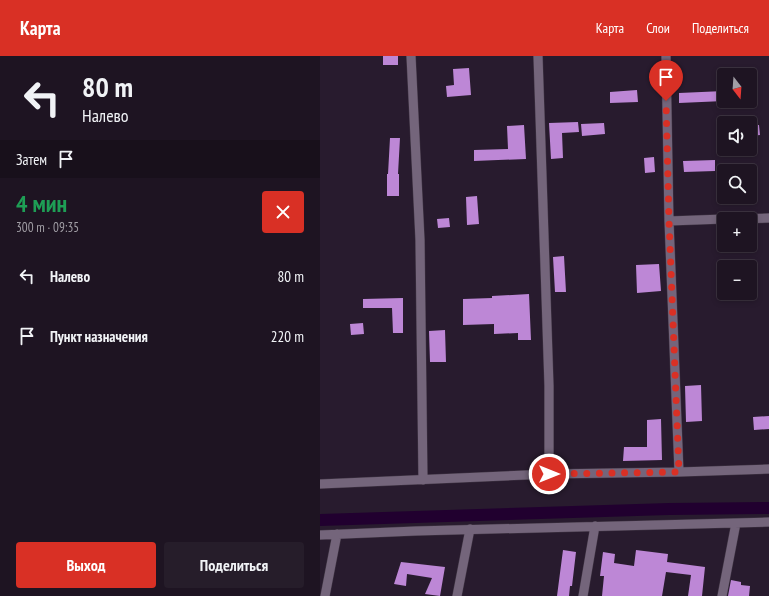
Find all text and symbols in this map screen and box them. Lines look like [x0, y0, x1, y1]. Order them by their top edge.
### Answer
text: Карта [20, 16, 61, 40]
text: Карта [596, 19, 624, 37]
text: Слои [646, 19, 670, 37]
text: Поделиться [692, 19, 749, 37]
pin [649, 60, 683, 101]
icon: arrive [655, 66, 677, 88]
text: 80 m [82, 68, 133, 105]
north arrow [717, 68, 757, 108]
map controls [717, 68, 757, 300]
icon: left [16, 72, 68, 124]
text: Налево [82, 104, 129, 127]
button: sound [717, 116, 757, 156]
icon: arrive [55, 148, 77, 170]
text: Затем [16, 150, 47, 169]
button: search [717, 164, 757, 204]
text: 4 мин [16, 188, 67, 219]
button: close [262, 191, 304, 233]
button: + [717, 212, 757, 252]
text: 300 m · 09:35 [16, 219, 79, 236]
button: − [717, 260, 757, 300]
icon: left [16, 265, 38, 287]
text: Налево [50, 267, 90, 286]
text: 80 m [278, 267, 304, 286]
icon: arrive [16, 325, 38, 347]
text: Пункт назначения [50, 327, 148, 346]
text: 220 m [271, 327, 304, 346]
position arrow [528, 453, 570, 495]
button: Выход [16, 542, 156, 588]
button: Поделиться [164, 542, 304, 588]

